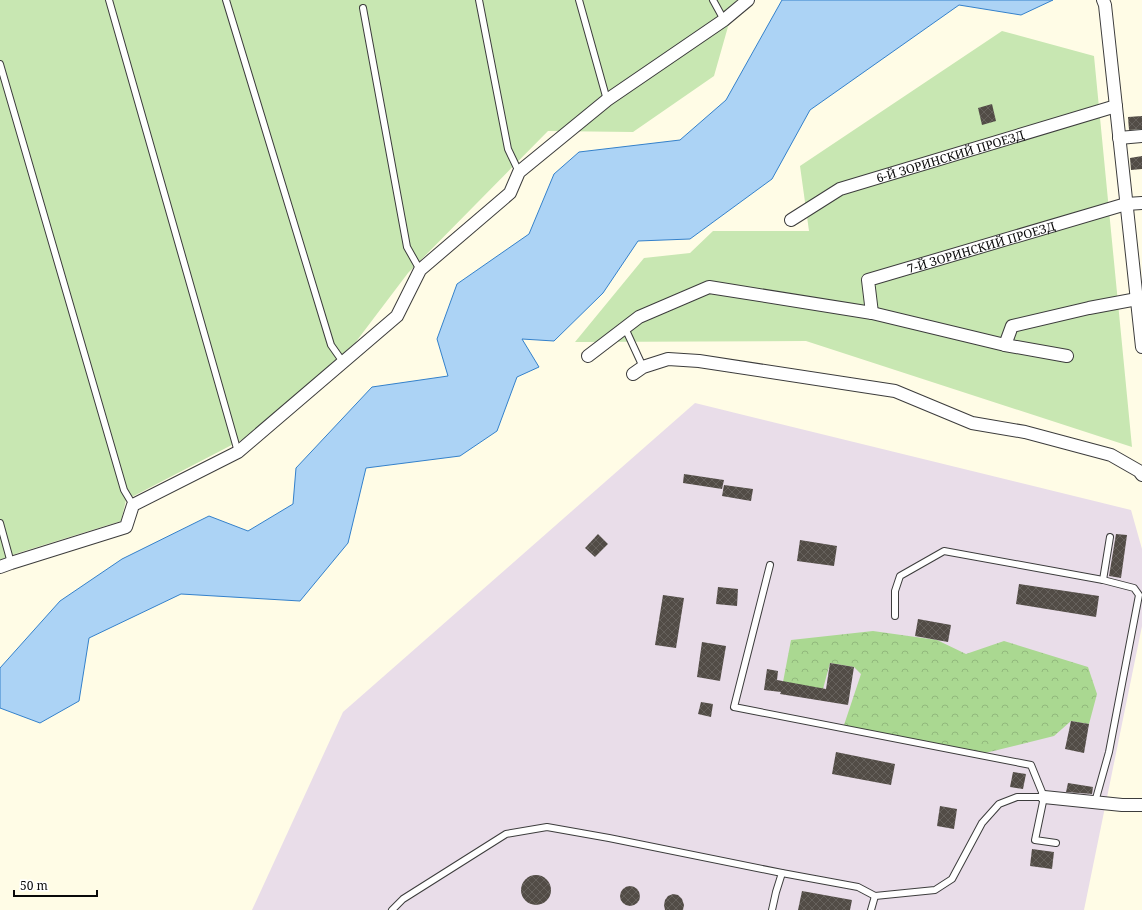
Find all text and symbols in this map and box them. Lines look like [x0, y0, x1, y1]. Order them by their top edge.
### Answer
street label: 6-Й ЗОРИНСКИЙ ПРОЕЗД [874, 126, 1026, 186]
street label: 7-Й ЗОРИНСКИЙ ПРОЕЗД [905, 217, 1057, 277]
scale bar [14, 872, 97, 898]
text: 50 m [20, 877, 48, 894]

